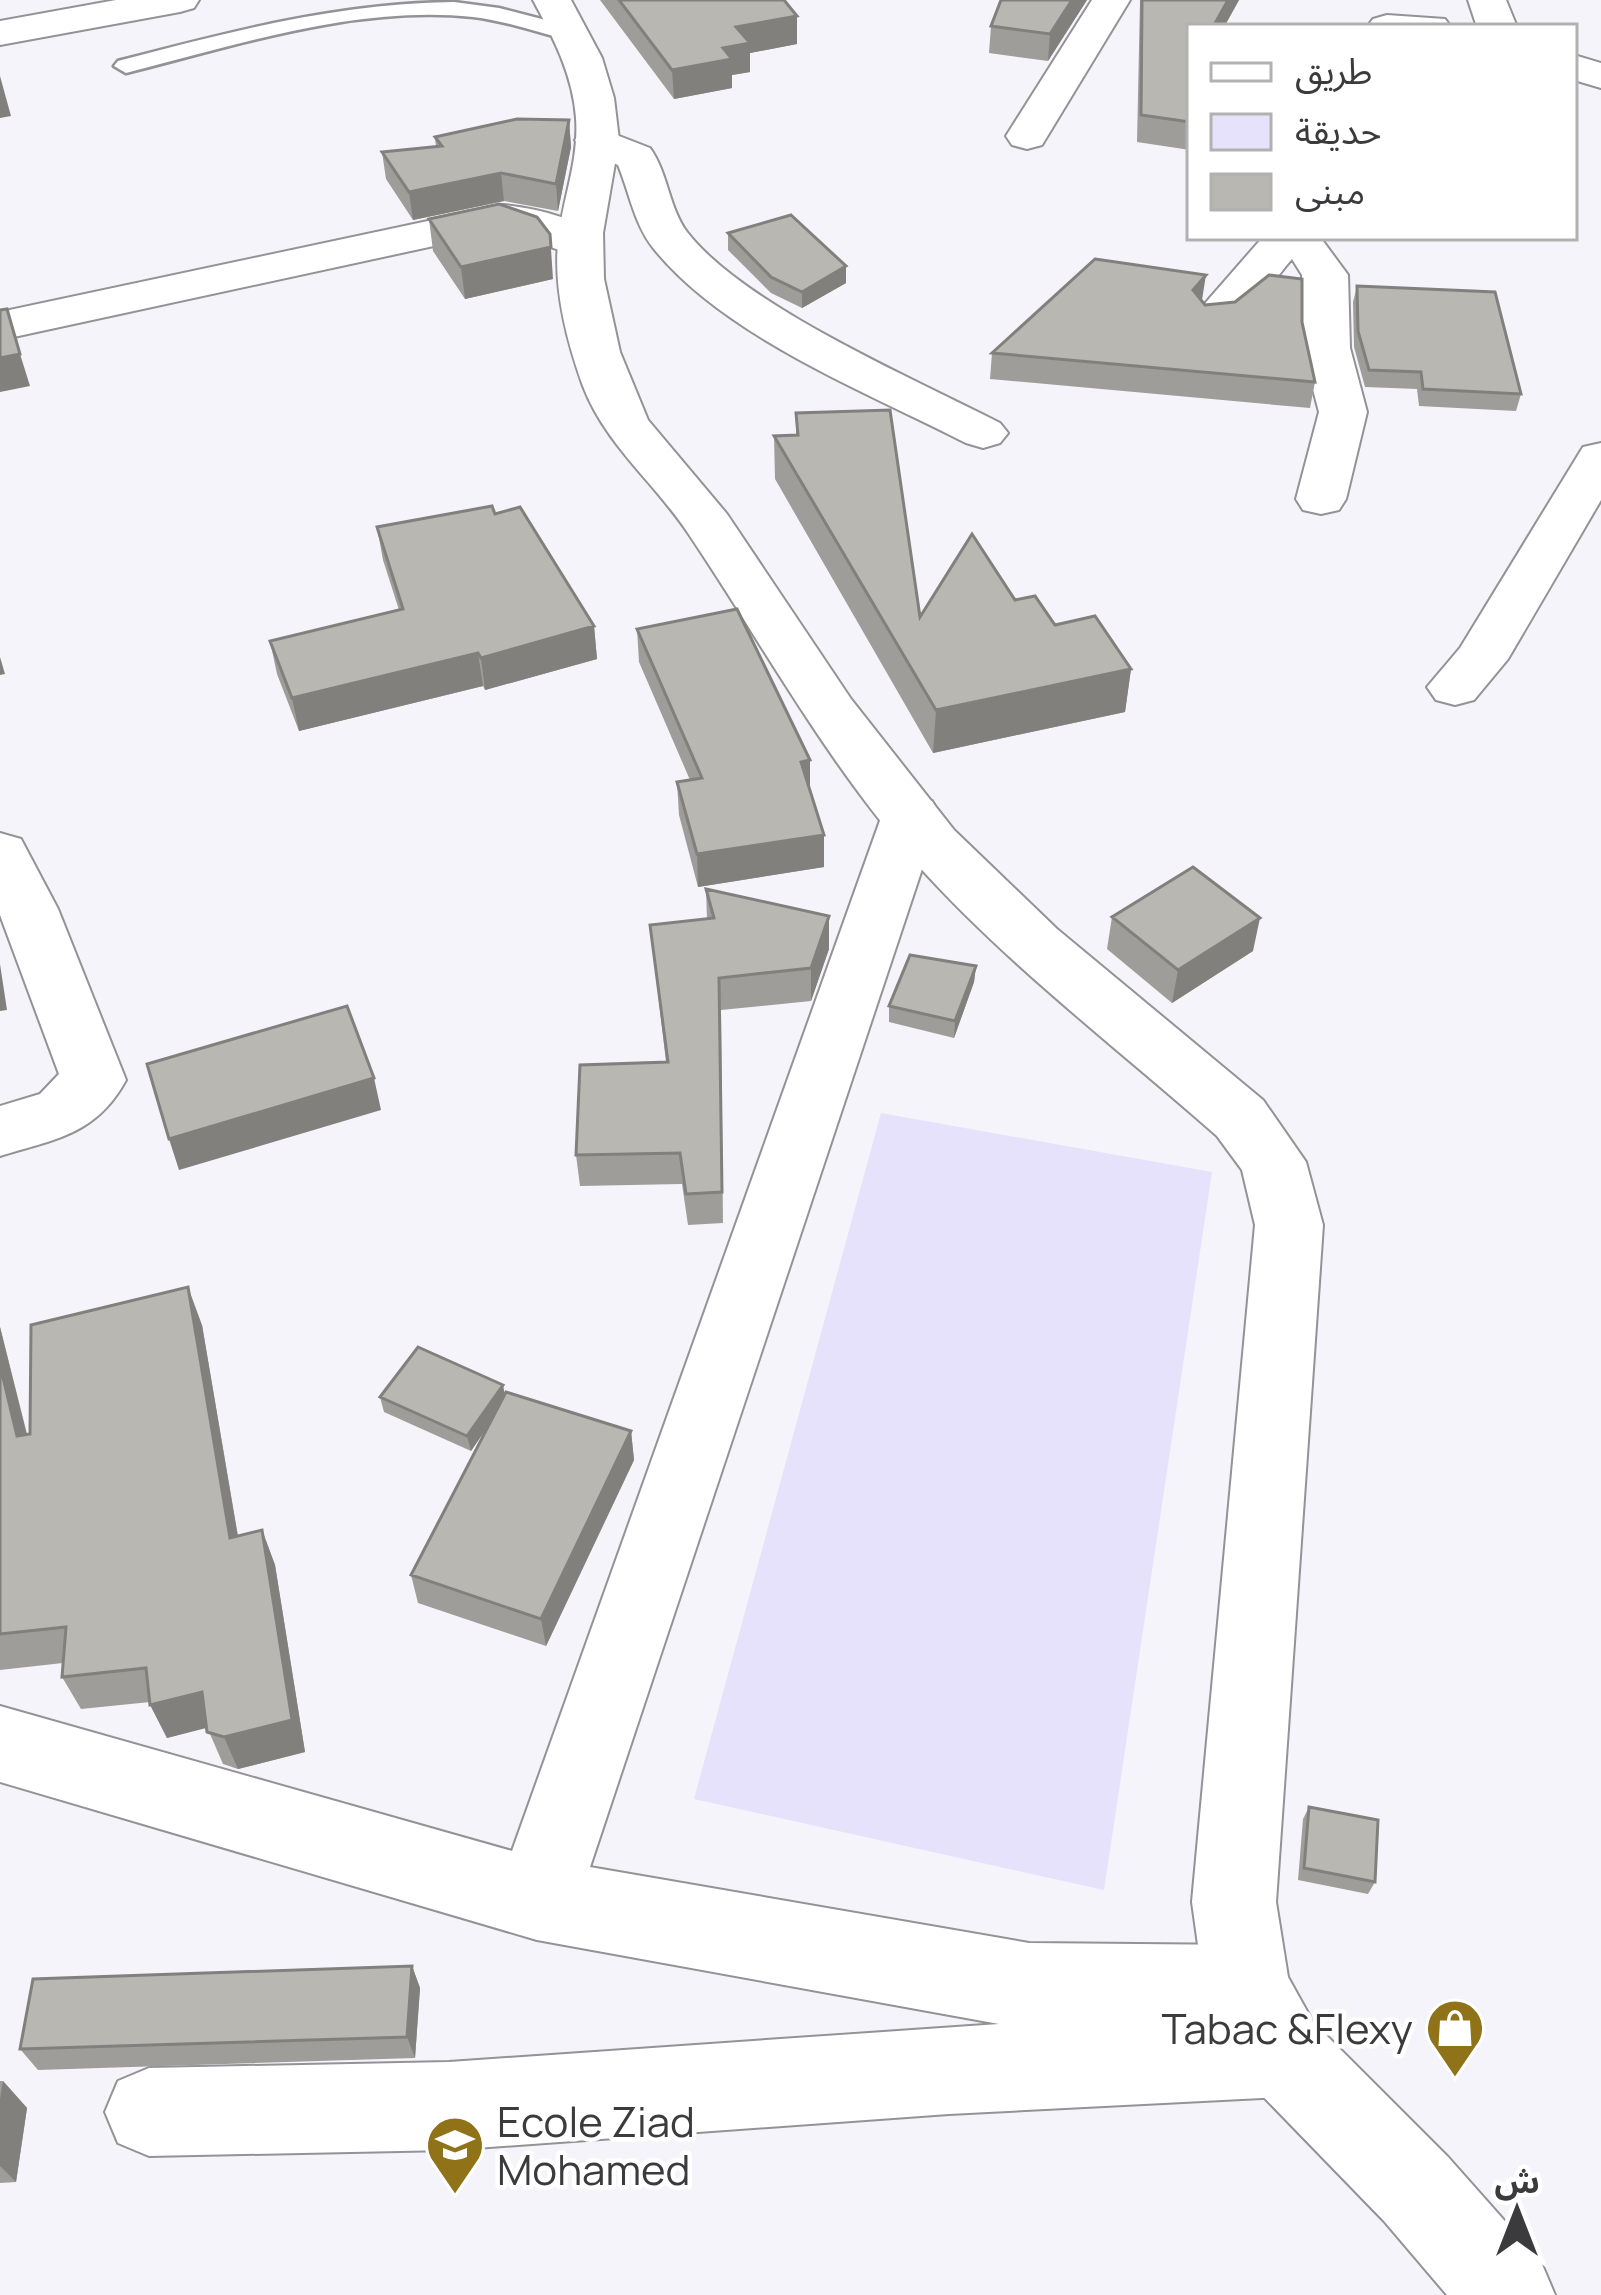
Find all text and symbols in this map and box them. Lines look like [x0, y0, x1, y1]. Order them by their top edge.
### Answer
legend [1187, 24, 1577, 240]
text: طريق [1295, 46, 1372, 95]
text: حديقة [1295, 106, 1381, 155]
text: مبنى [1295, 166, 1365, 215]
shop icon: Tabac &Flexy [1424, 1997, 1486, 2079]
place label: Tabac &Flexy [1161, 1999, 1413, 2057]
place label: Ecole Ziad Mohamed [497, 2092, 695, 2198]
school or university icon: Ecole Ziad Mohamed [424, 2114, 486, 2196]
north arrow [1457, 2151, 1577, 2271]
text: ش [1494, 2158, 1540, 2203]

